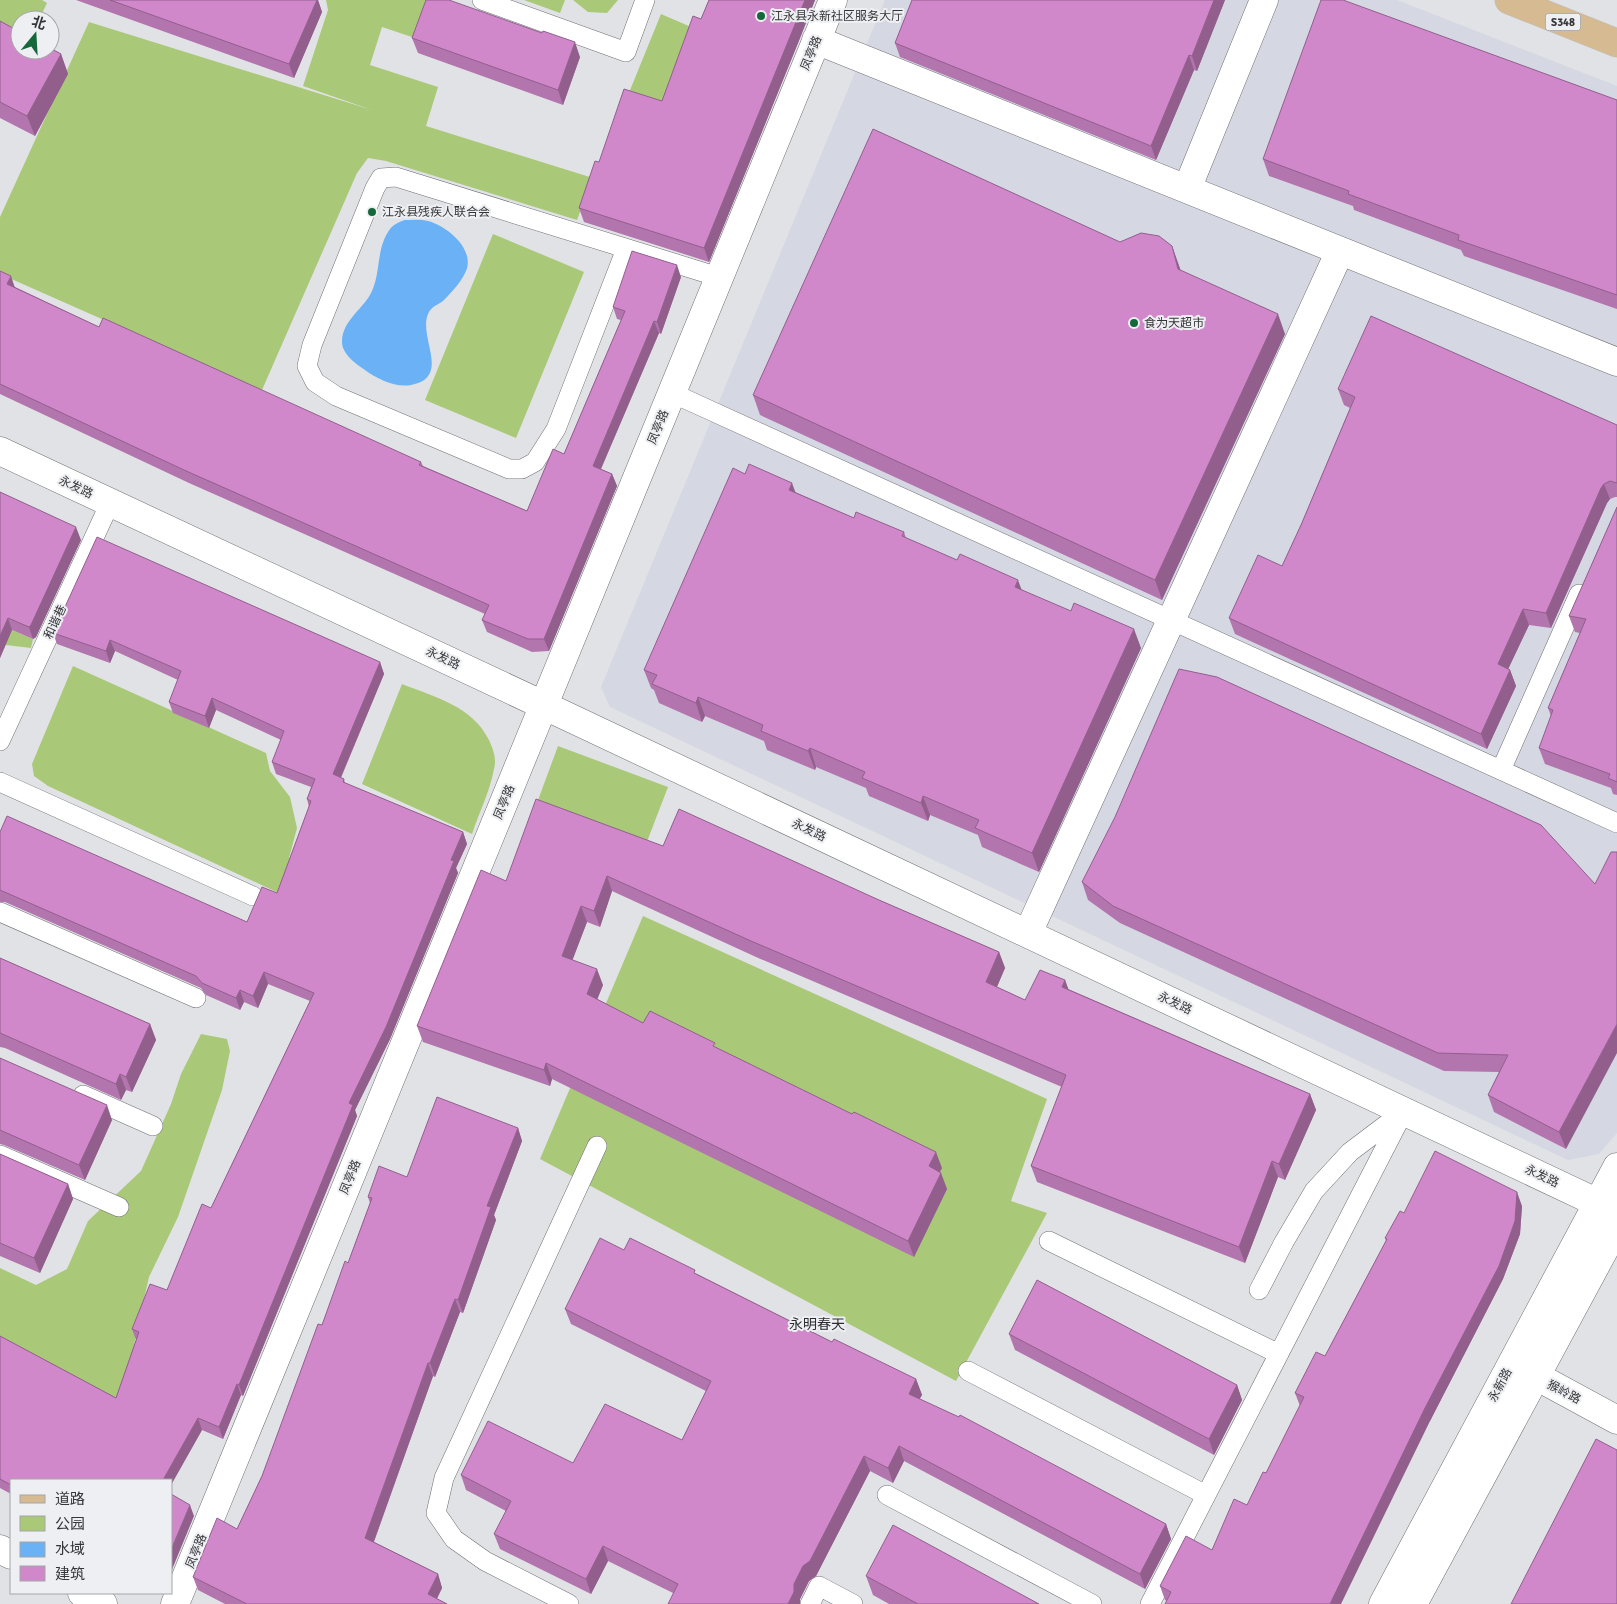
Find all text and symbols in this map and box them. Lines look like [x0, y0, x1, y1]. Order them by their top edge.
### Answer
place label: 江永县永新社区服务大厅 [771, 9, 903, 24]
north arrow [10, 10, 60, 60]
marker: 江永县永新社区服务大厅 [755, 10, 767, 22]
text: 北 [30, 13, 48, 33]
road number: S348 [1546, 14, 1580, 31]
street label: 凤亭路 [798, 34, 825, 73]
place label: 江永县残疾人联合会 [382, 205, 490, 220]
marker: 江永县残疾人联合会 [366, 206, 378, 218]
place label: 食为天超市 [1144, 316, 1204, 331]
marker: 食为天超市 [1128, 317, 1140, 329]
street label: 凤亭路 [645, 408, 672, 447]
street label: 永发路 [56, 473, 95, 502]
street label: 和谐巷 [41, 603, 70, 642]
street label: 永发路 [423, 644, 462, 673]
street label: 凤亭路 [491, 783, 518, 822]
street label: 永发路 [789, 816, 828, 845]
street label: 永发路 [1155, 989, 1194, 1018]
street label: 凤亭路 [337, 1158, 364, 1197]
street label: 永发路 [1522, 1162, 1561, 1191]
district label: 永明春天 [789, 1316, 845, 1333]
street label: 永新路 [1485, 1366, 1516, 1405]
street label: 猴岭路 [1544, 1377, 1583, 1408]
legend [10, 1479, 172, 1594]
text: 道路 [55, 1490, 85, 1508]
text: 公园 [55, 1515, 85, 1533]
street label: 凤亭路 [183, 1532, 210, 1571]
text: 水域 [55, 1540, 85, 1558]
text: 建筑 [55, 1565, 85, 1583]

